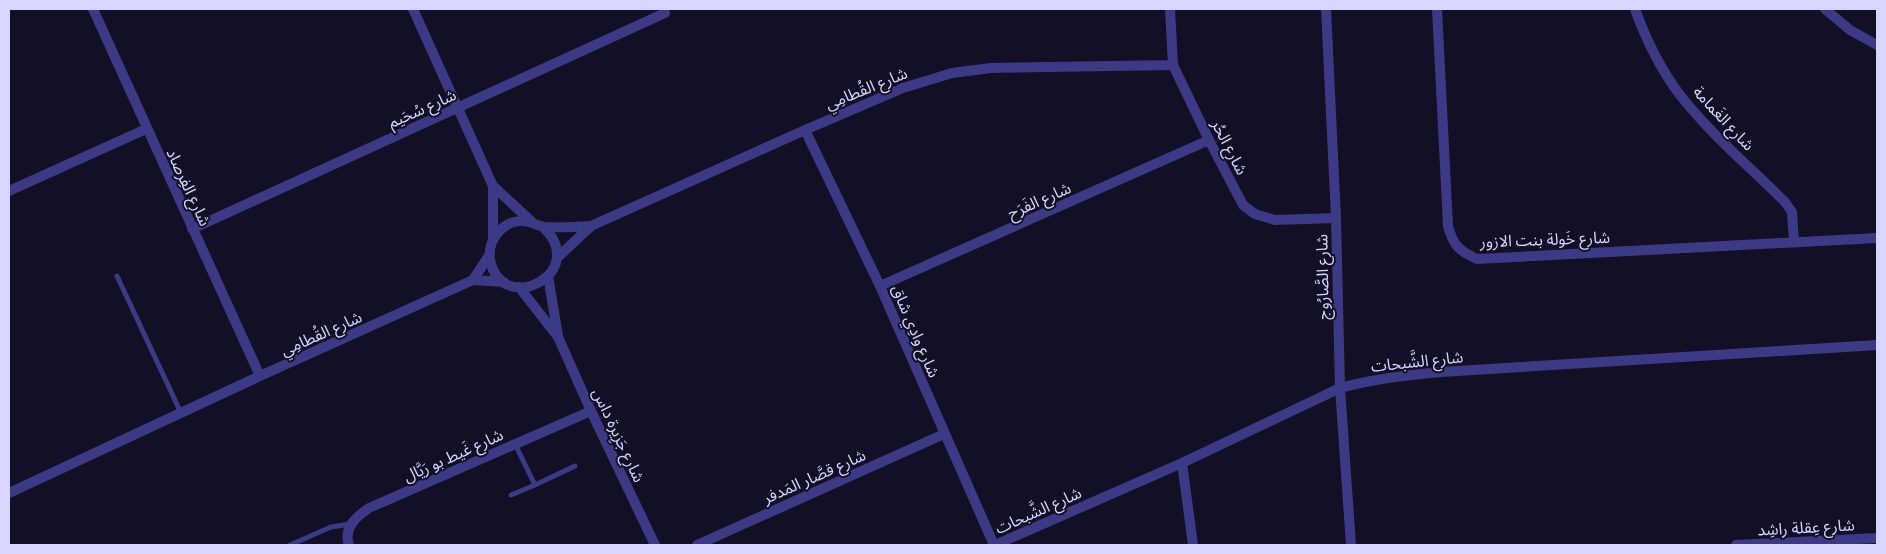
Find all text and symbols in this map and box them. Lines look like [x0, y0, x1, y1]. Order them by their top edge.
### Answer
street label: شارع القُطامِي [822, 62, 911, 116]
street label: شارع الغَمامة [1687, 81, 1760, 157]
street label: شارع سُحَيم [384, 83, 460, 135]
street label: شارع الحُر [1204, 115, 1253, 179]
street label: شارع الفِرصاد [160, 145, 217, 230]
street label: شارع الفَرَح [1004, 176, 1075, 226]
street label: شارع خَولة بنت الازور [1478, 226, 1611, 254]
street label: شارع الصَّارُوج [1310, 234, 1336, 320]
street label: شارع وادِي شاق [885, 281, 945, 382]
street label: شارع القُطامِي [277, 305, 366, 363]
street label: شارع الشَّبحات [1370, 344, 1464, 379]
street label: شارع جَزِيرة داس [586, 384, 650, 486]
street label: شارع غَيط بو رَيَّال [400, 423, 507, 489]
street label: شارع قصَّار المَدفر [758, 443, 870, 511]
street label: شارع الشَّبحات [991, 480, 1086, 541]
street label: شارع عِقلة راشِد [1757, 513, 1855, 543]

